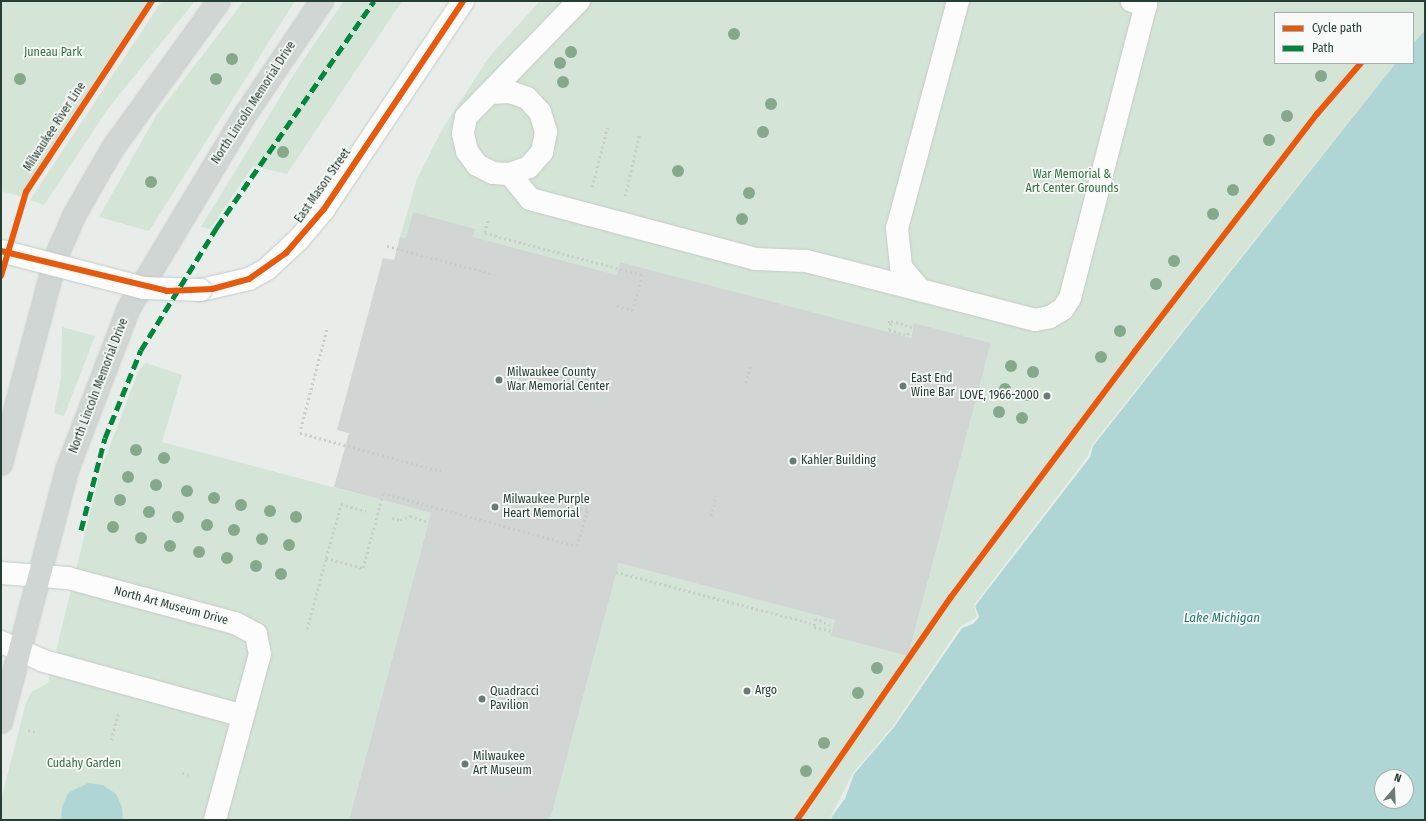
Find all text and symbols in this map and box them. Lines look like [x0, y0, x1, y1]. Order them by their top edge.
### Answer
legend [1274, 12, 1414, 64]
text: Cycle path [1312, 21, 1362, 35]
street label: North Lincoln Memorial Drive [209, 39, 299, 167]
text: Path [1312, 41, 1334, 55]
park label: Juneau Park [24, 46, 82, 60]
street label: Milwaukee River Line [21, 80, 89, 174]
street label: East Mason Street [292, 146, 354, 226]
park label: War Memorial & Art Center Grounds [1025, 168, 1119, 196]
street label: North Lincoln Memorial Drive [67, 316, 131, 456]
place label: Milwaukee County War Memorial Center [507, 366, 609, 394]
place label: East End Wine Bar [911, 372, 955, 400]
marker: Milwaukee County War Memorial Center [494, 375, 504, 385]
marker: East End Wine Bar [898, 381, 908, 391]
place label: LOVE, 1966-2000 [960, 389, 1039, 403]
marker: LOVE, 1966-2000 [1042, 391, 1052, 401]
place label: Kahler Building [801, 454, 876, 468]
marker: Kahler Building [788, 456, 798, 466]
place label: Milwaukee Purple Heart Memorial [503, 493, 590, 521]
marker: Milwaukee Purple Heart Memorial [490, 502, 500, 512]
street label: North Art Museum Drive [112, 584, 230, 628]
water label: Lake Michigan [1184, 610, 1260, 626]
place label: Argo [755, 684, 777, 698]
place label: Quadracci Pavilion [490, 685, 539, 713]
marker: Argo [742, 686, 752, 696]
marker: Quadracci Pavilion [477, 694, 487, 704]
place label: Milwaukee Art Museum [473, 750, 532, 778]
park label: Cudahy Garden [47, 757, 121, 771]
marker: Milwaukee Art Museum [460, 759, 470, 769]
north arrow [1374, 769, 1414, 809]
text: N [1393, 771, 1403, 785]

